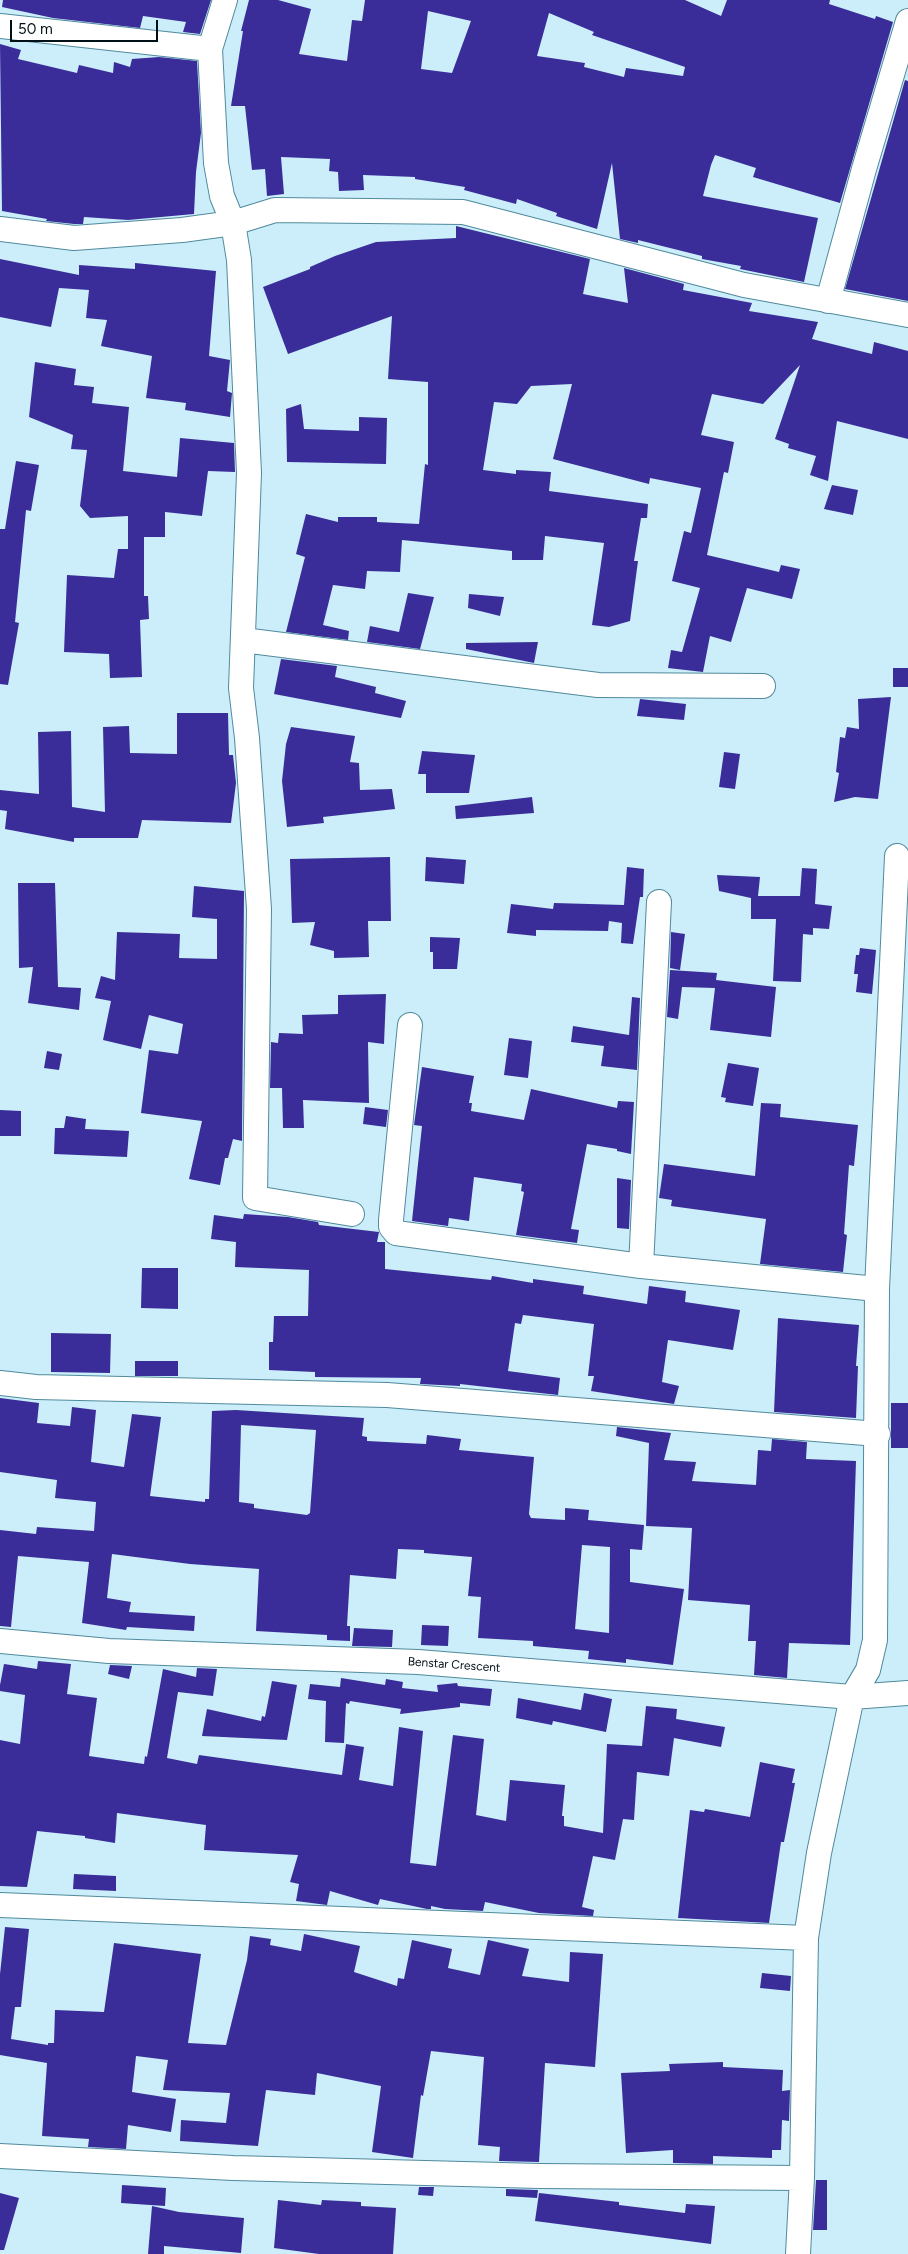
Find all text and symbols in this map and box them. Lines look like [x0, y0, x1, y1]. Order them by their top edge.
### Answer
scale bar [12, 10, 160, 42]
text: 50 m [18, 20, 53, 38]
street label: Benstar Crescent [407, 1655, 501, 1675]

